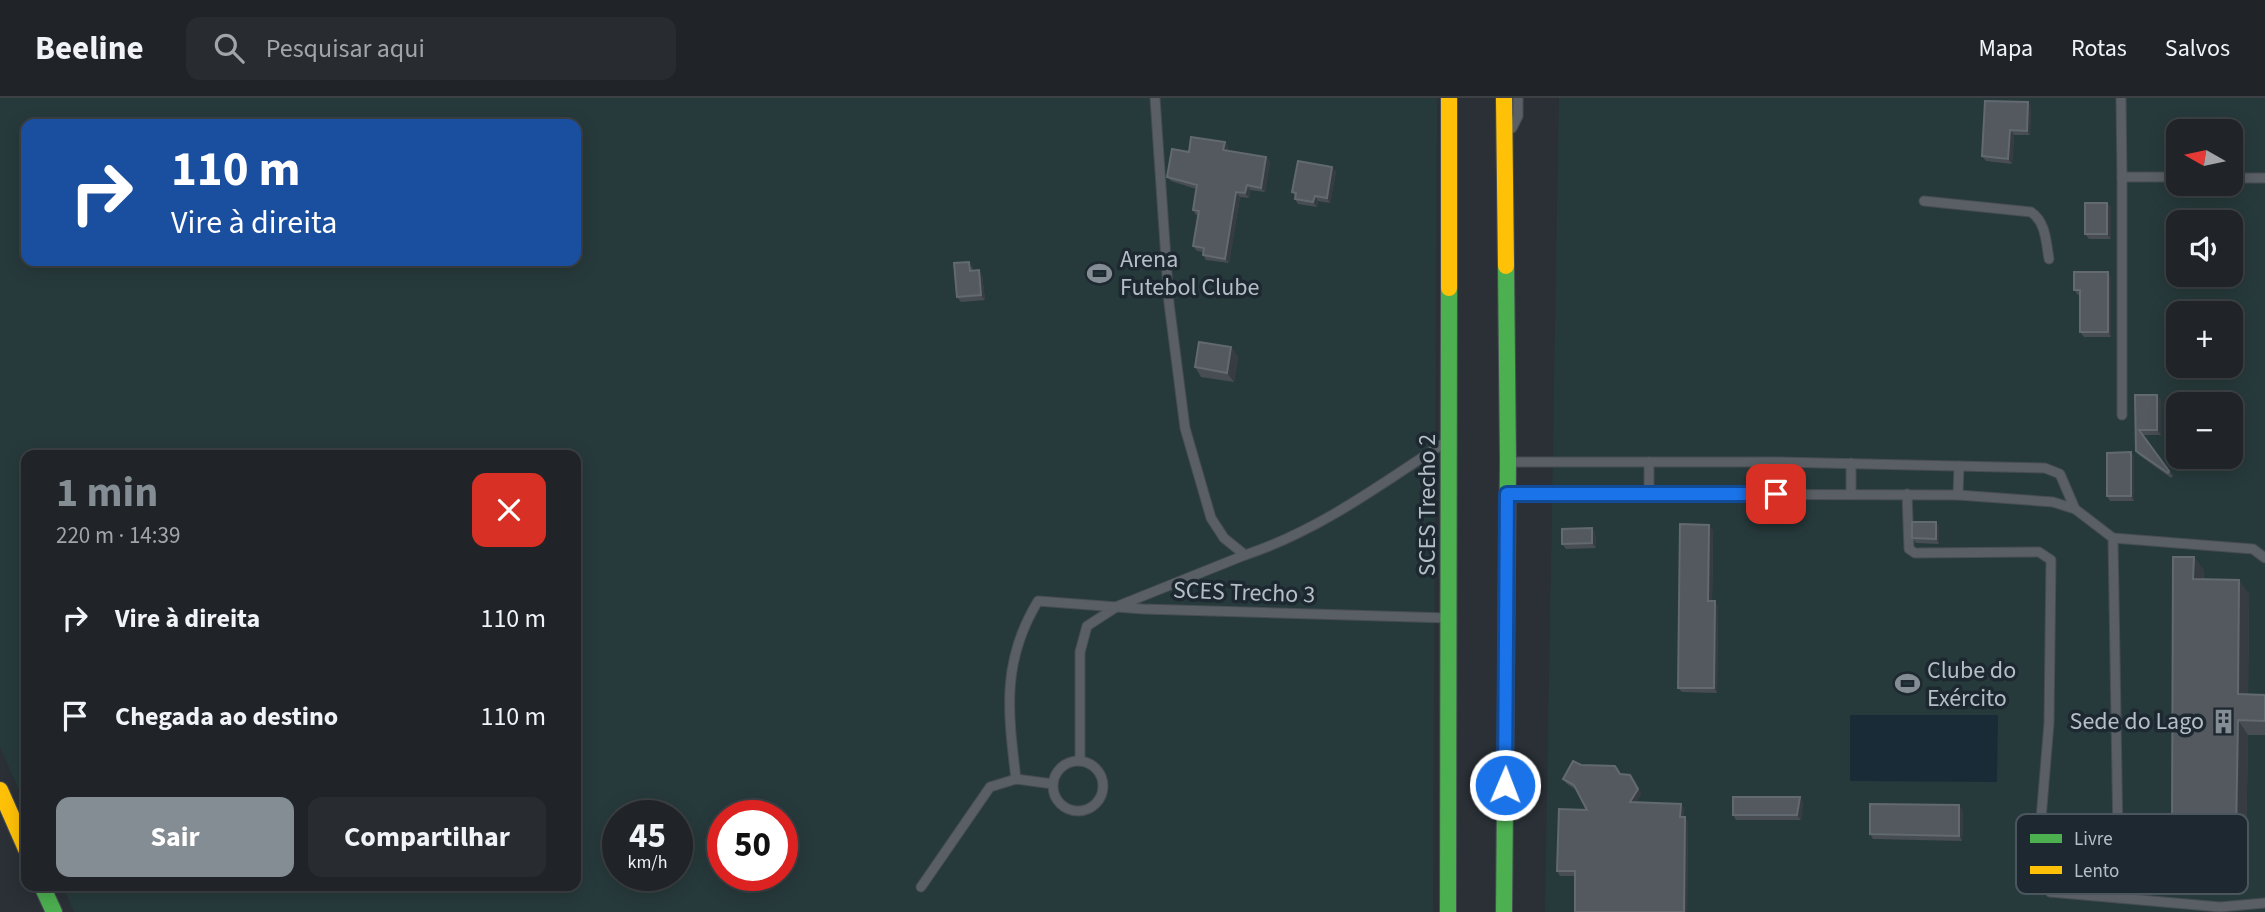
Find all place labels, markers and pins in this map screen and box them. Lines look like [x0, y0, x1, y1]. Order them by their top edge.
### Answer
place label: Arena Futebol Clube [1120, 242, 1259, 305]
sports icon: Arena Futebol Clube [1086, 259, 1114, 287]
pin [1746, 464, 1806, 524]
place label: Clube do Exército [1927, 653, 2016, 716]
sports icon: Clube do Exército [1893, 670, 1921, 698]
place label: Sede do Lago [2070, 704, 2204, 739]
building icon: Sede do Lago [2210, 707, 2238, 735]

